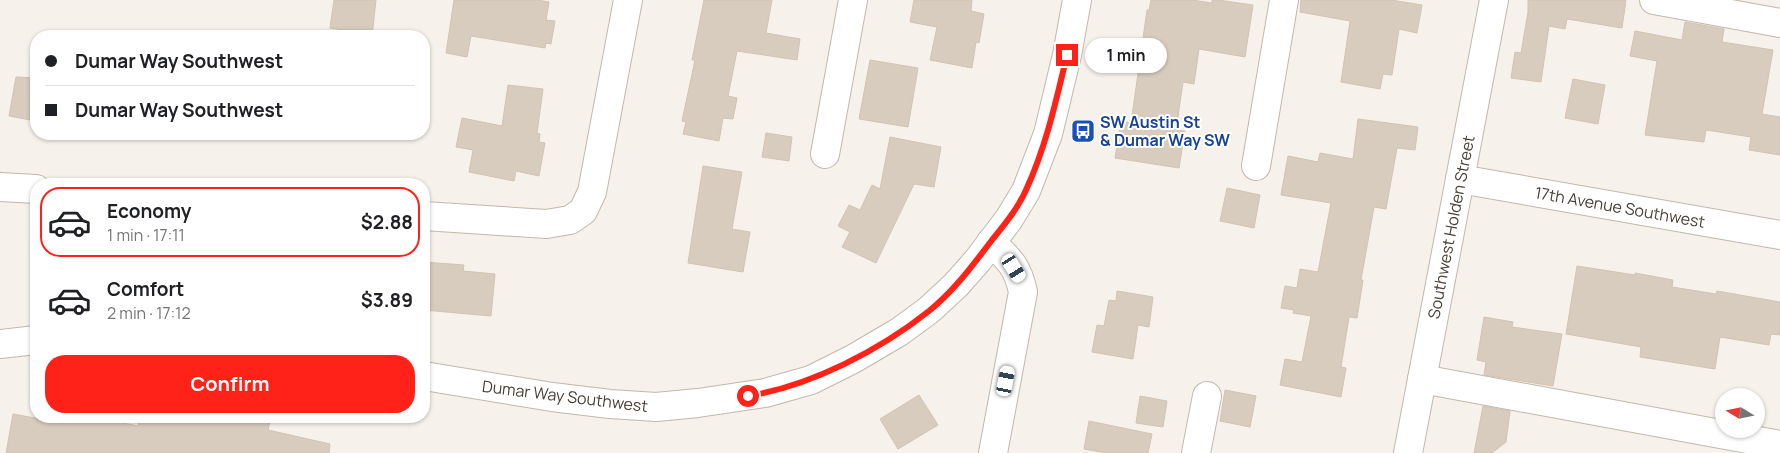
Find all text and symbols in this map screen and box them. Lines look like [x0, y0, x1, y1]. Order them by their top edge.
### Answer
callout: 1 min [1084, 38, 1167, 72]
route end [1056, 44, 1078, 66]
text: 1 min [1106, 44, 1146, 66]
text: Dumar Way Southwest [75, 48, 283, 74]
text: Dumar Way Southwest [75, 97, 283, 123]
place label: SW Austin St & Dumar Way SW [1100, 111, 1230, 151]
bus stop icon: SW Austin St & Dumar Way SW [1070, 118, 1096, 144]
street label: Southwest Holden Street [1422, 133, 1480, 321]
street label: 17th Avenue Southwest [1533, 181, 1707, 233]
text: Economy [107, 198, 191, 224]
icon: car [47, 200, 92, 245]
text: $2.88 [361, 209, 413, 235]
text: 1 min · 17:11 [107, 224, 185, 246]
car [999, 251, 1028, 285]
text: Comfort [107, 276, 184, 302]
icon: car [47, 278, 92, 323]
text: $3.89 [361, 287, 413, 313]
text: 2 min · 17:12 [107, 302, 191, 324]
button: Confirm [45, 355, 415, 413]
car [995, 365, 1016, 397]
street label: Dumar Way Southwest [481, 375, 649, 417]
route start [737, 385, 759, 407]
north arrow [1715, 388, 1765, 438]
map controls [1715, 388, 1765, 438]

